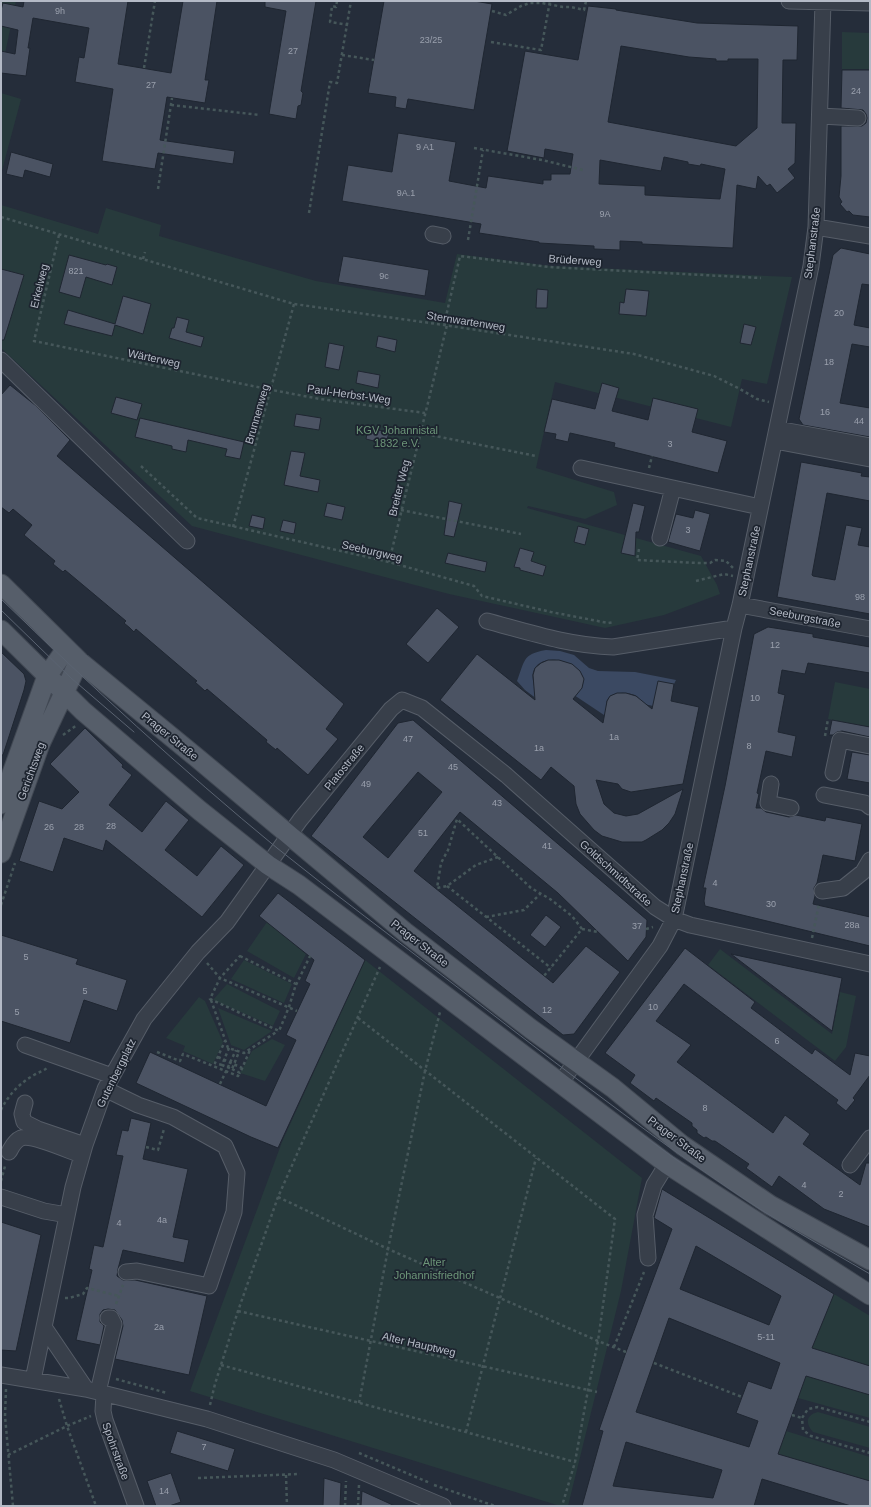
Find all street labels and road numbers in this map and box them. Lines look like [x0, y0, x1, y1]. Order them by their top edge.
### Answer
street label: Stephanstraße [802, 206, 822, 280]
street label: Brüderweg [548, 252, 602, 268]
street label: Erkelweg [28, 263, 50, 309]
street label: Sternwartenweg [426, 309, 506, 333]
street label: Wärterweg [127, 347, 181, 369]
street label: Paul-Herbst-Weg [306, 382, 392, 406]
street label: Brunnenweg [243, 383, 271, 445]
street label: Breiter Weg [386, 458, 412, 518]
street label: Stephanstraße [736, 524, 762, 598]
street label: Seeburgweg [341, 538, 403, 564]
street label: Seeburgstraße [768, 604, 842, 630]
street label: Prager Straße [139, 710, 201, 762]
street label: Gerichtsweg [15, 740, 47, 802]
street label: Platostraße [322, 741, 366, 793]
street label: Goldschmidtstraße [578, 838, 654, 908]
street label: Stephanstraße [669, 841, 695, 915]
street label: Prager Straße [389, 917, 451, 969]
street label: Gutenbergplatz [94, 1037, 138, 1109]
street label: Prager Straße [646, 1113, 708, 1165]
street label: Alter Hauptweg [381, 1330, 457, 1358]
street label: Spohrstraße [100, 1421, 132, 1481]

